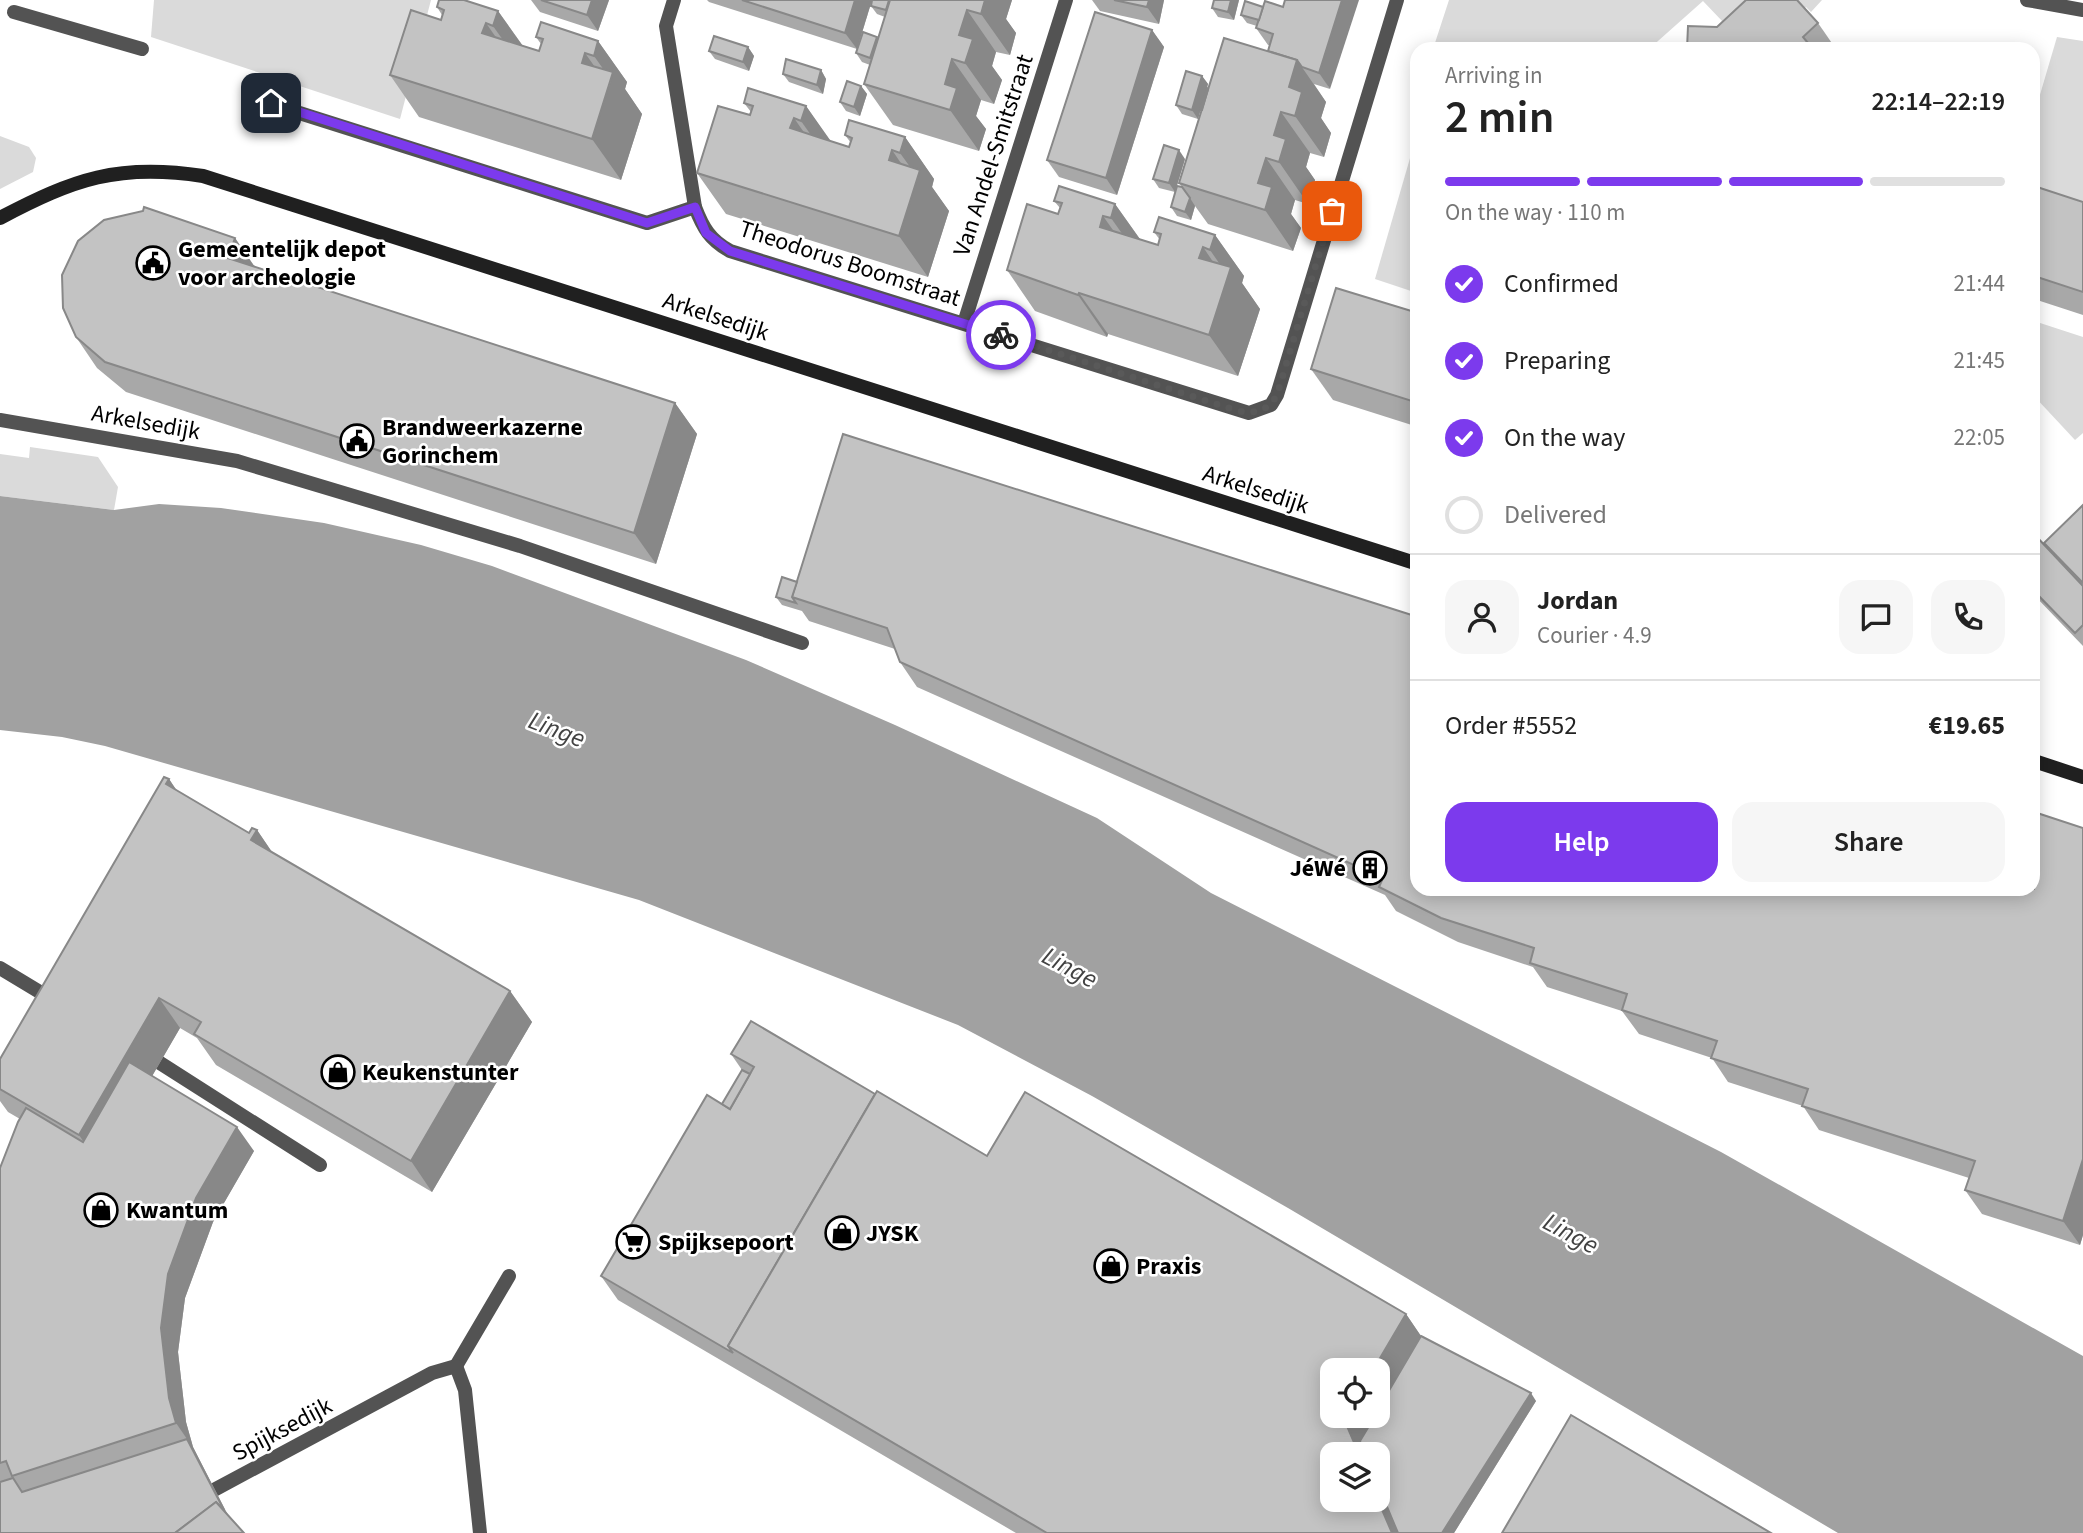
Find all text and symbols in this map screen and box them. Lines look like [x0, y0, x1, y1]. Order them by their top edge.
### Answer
street label: Van Andel-Smitstraat [944, 50, 1043, 261]
text: Arriving in [1445, 59, 1543, 92]
pin [241, 73, 301, 133]
text: 22:14–22:19 [1872, 83, 2005, 120]
icon: home [252, 84, 290, 122]
text: 2 min [1445, 85, 1554, 150]
pin [1302, 181, 1362, 241]
icon: bag [1313, 192, 1351, 230]
text: On the way · 110 m [1445, 196, 1625, 229]
street label: Theodorus Boomstraat [735, 211, 965, 316]
place label: Gemeentelijk depot voor archeologie [178, 232, 386, 295]
public building icon: Gemeentelijk depot voor archeologie [134, 244, 172, 282]
icon: check [1445, 265, 1483, 303]
text: Confirmed [1504, 265, 1619, 302]
text: 21:44 [1954, 267, 2005, 300]
street label: Arkelsedijk [658, 283, 774, 350]
courier [966, 300, 1036, 370]
icon: bike [982, 316, 1020, 354]
icon: check [1445, 342, 1483, 380]
text: Preparing [1504, 342, 1610, 379]
text: 21:45 [1954, 344, 2005, 377]
street label: Arkelsedijk [89, 396, 203, 449]
place label: Brandweerkazerne Gorinchem [382, 410, 583, 473]
icon: check [1445, 419, 1483, 457]
text: On the way [1504, 419, 1625, 456]
text: 22:05 [1954, 421, 2005, 454]
public building icon: Brandweerkazerne Gorinchem [338, 422, 376, 460]
street label: Arkelsedijk [1198, 456, 1314, 523]
text: Delivered [1504, 496, 1607, 533]
button: person [1445, 580, 1519, 654]
button: chat [1839, 580, 1913, 654]
button: phone [1931, 580, 2005, 654]
text: Jordan [1537, 582, 1618, 619]
text: Courier · 4.9 [1537, 619, 1652, 652]
water label: Linge [523, 702, 591, 757]
text: Order #5552 [1445, 707, 1577, 744]
text: €19.65 [1929, 707, 2005, 744]
button: Help [1445, 802, 1718, 882]
button: Share [1732, 802, 2005, 882]
building icon: JéWé [1351, 849, 1389, 887]
place label: JéWé [1290, 851, 1346, 886]
water label: Linge [1035, 937, 1104, 997]
shop icon: Keukenstunter [319, 1053, 357, 1091]
place label: Keukenstunter [362, 1055, 519, 1090]
shop icon: Kwantum [82, 1191, 120, 1229]
place label: Kwantum [126, 1193, 228, 1228]
water label: Linge [1536, 1203, 1605, 1263]
shop icon: JYSK [823, 1214, 861, 1252]
place label: JYSK [866, 1216, 919, 1251]
supermarket icon: Spijksepoort [614, 1223, 652, 1261]
place label: Spijksepoort [658, 1225, 794, 1260]
shop icon: Praxis [1092, 1247, 1130, 1285]
place label: Praxis [1136, 1249, 1201, 1284]
map controls [1320, 1358, 1390, 1512]
button: locate [1320, 1358, 1390, 1428]
street label: Spijksedijk [226, 1388, 339, 1470]
button: layers [1320, 1442, 1390, 1512]

